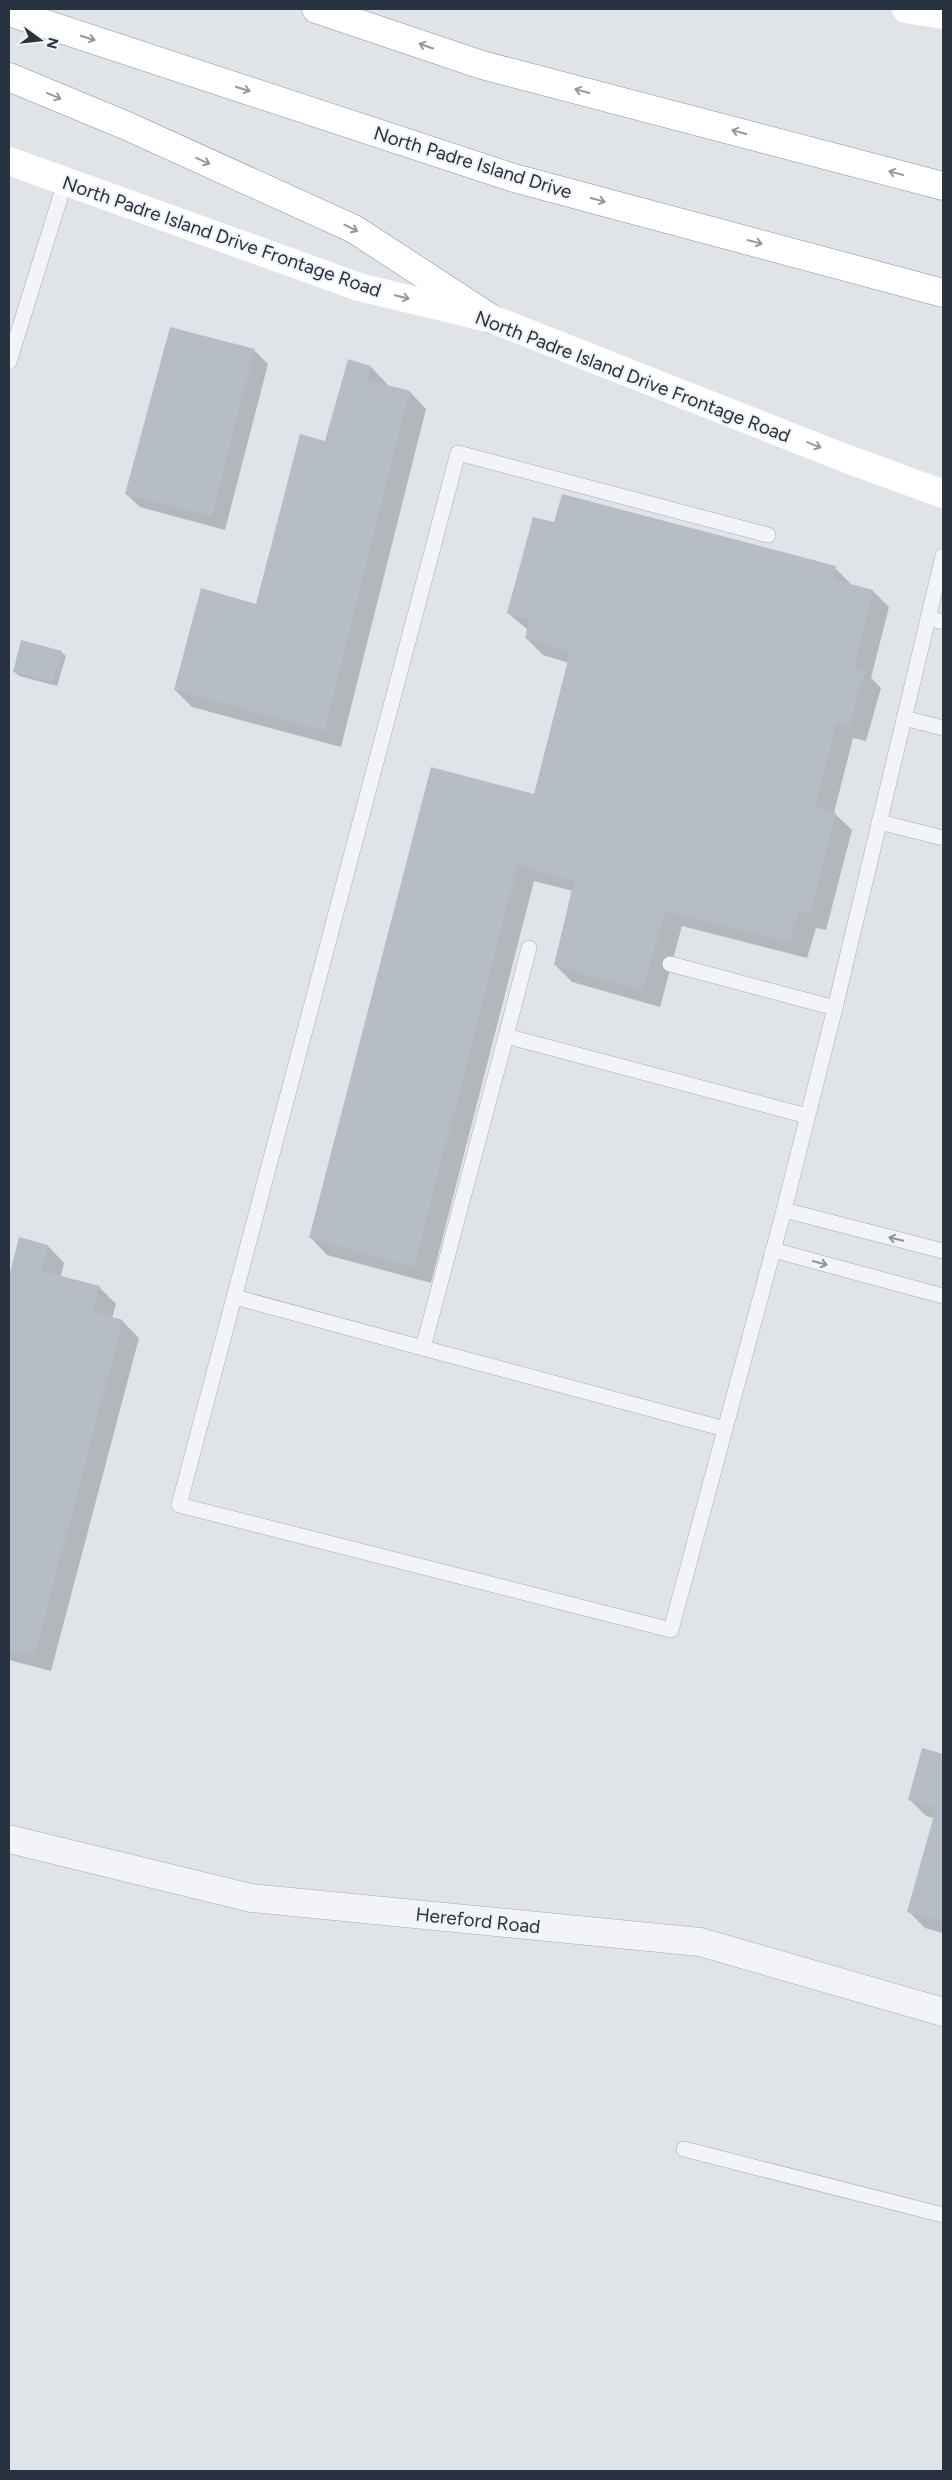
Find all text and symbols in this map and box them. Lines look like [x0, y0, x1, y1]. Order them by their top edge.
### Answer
north arrow [15, 15, 65, 65]
one-way arrow [80, 34, 96, 44]
text: N [42, 36, 62, 51]
one-way arrow [418, 41, 434, 50]
one-way arrow [234, 85, 250, 94]
one-way arrow [574, 86, 590, 95]
one-way arrow [46, 92, 61, 101]
street label: North Padre Island Drive [371, 121, 575, 204]
one-way arrow [731, 127, 747, 136]
one-way arrow [195, 156, 210, 166]
one-way arrow [889, 168, 905, 177]
street label: North Padre Island Drive Frontage Road [59, 171, 384, 302]
one-way arrow [590, 196, 606, 205]
one-way arrow [343, 224, 358, 233]
one-way arrow [747, 238, 763, 247]
one-way arrow [393, 293, 409, 303]
street label: North Padre Island Drive Frontage Road [472, 306, 794, 447]
one-way arrow [806, 441, 821, 451]
one-way arrow [889, 1234, 905, 1243]
one-way arrow [812, 1258, 828, 1268]
street label: Hereford Road [414, 1903, 542, 1938]

